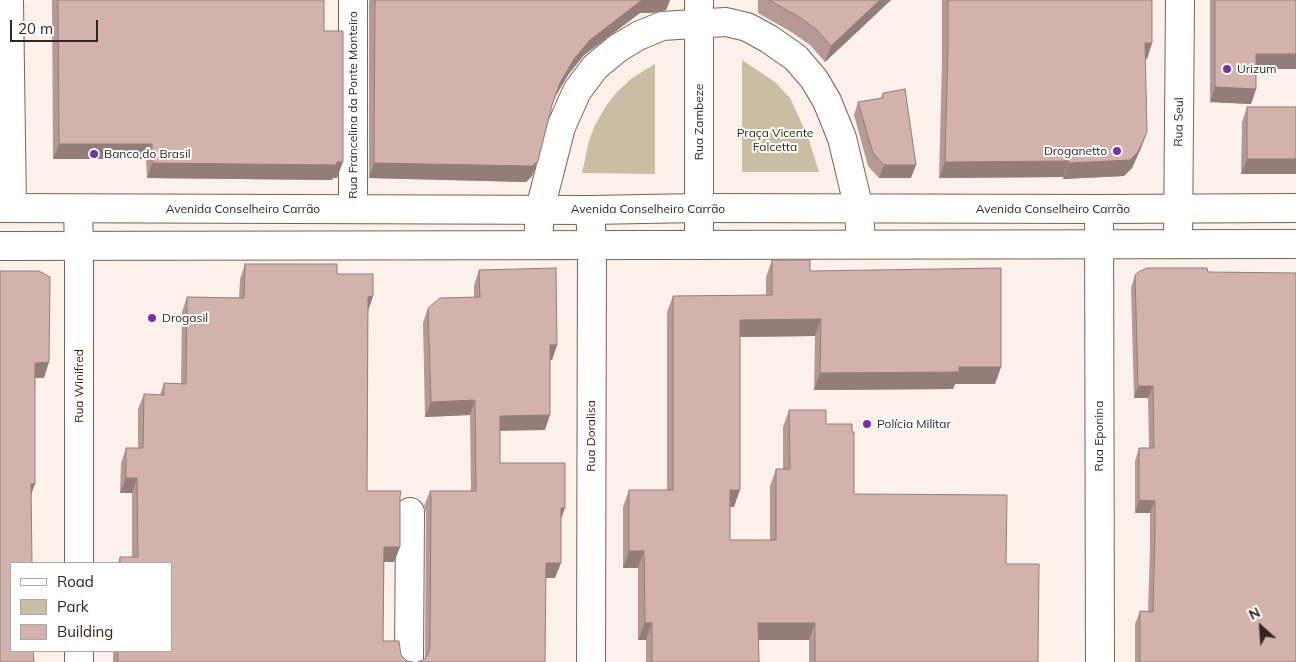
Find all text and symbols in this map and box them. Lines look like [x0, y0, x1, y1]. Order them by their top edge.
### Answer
scale bar [12, 10, 100, 42]
street label: Rua Francelina da Ponte Monteiro [346, 11, 360, 199]
text: 20 m [18, 19, 53, 38]
place label: Urizum [1237, 62, 1277, 76]
marker: Urizum [1221, 63, 1233, 75]
street label: Rua Zambeze [692, 84, 706, 160]
street label: Rua Seul [1171, 97, 1187, 147]
park label: Praça Vicente Falcetta [737, 126, 813, 154]
place label: Droganetto [1044, 144, 1107, 158]
marker: Droganetto [1111, 145, 1123, 157]
place label: Banco do Brasil [104, 147, 191, 161]
marker: Banco do Brasil [88, 148, 100, 160]
street label: Avenida Conselheiro Carrão [166, 202, 320, 216]
street label: Avenida Conselheiro Carrão [571, 202, 725, 216]
street label: Avenida Conselheiro Carrão [976, 202, 1130, 216]
place label: Drogasil [162, 311, 208, 325]
marker: Drogasil [146, 312, 158, 324]
street label: Rua Winifred [72, 349, 86, 423]
street label: Rua Doralisa [584, 400, 598, 472]
street label: Rua Eponina [1092, 401, 1106, 471]
place label: Polícia Militar [877, 417, 951, 431]
marker: Polícia Militar [861, 418, 873, 430]
legend [10, 562, 172, 652]
text: Road [57, 572, 94, 591]
text: Park [57, 597, 89, 616]
north arrow [1236, 602, 1286, 652]
text: N [1246, 603, 1263, 624]
text: Building [57, 622, 113, 641]

